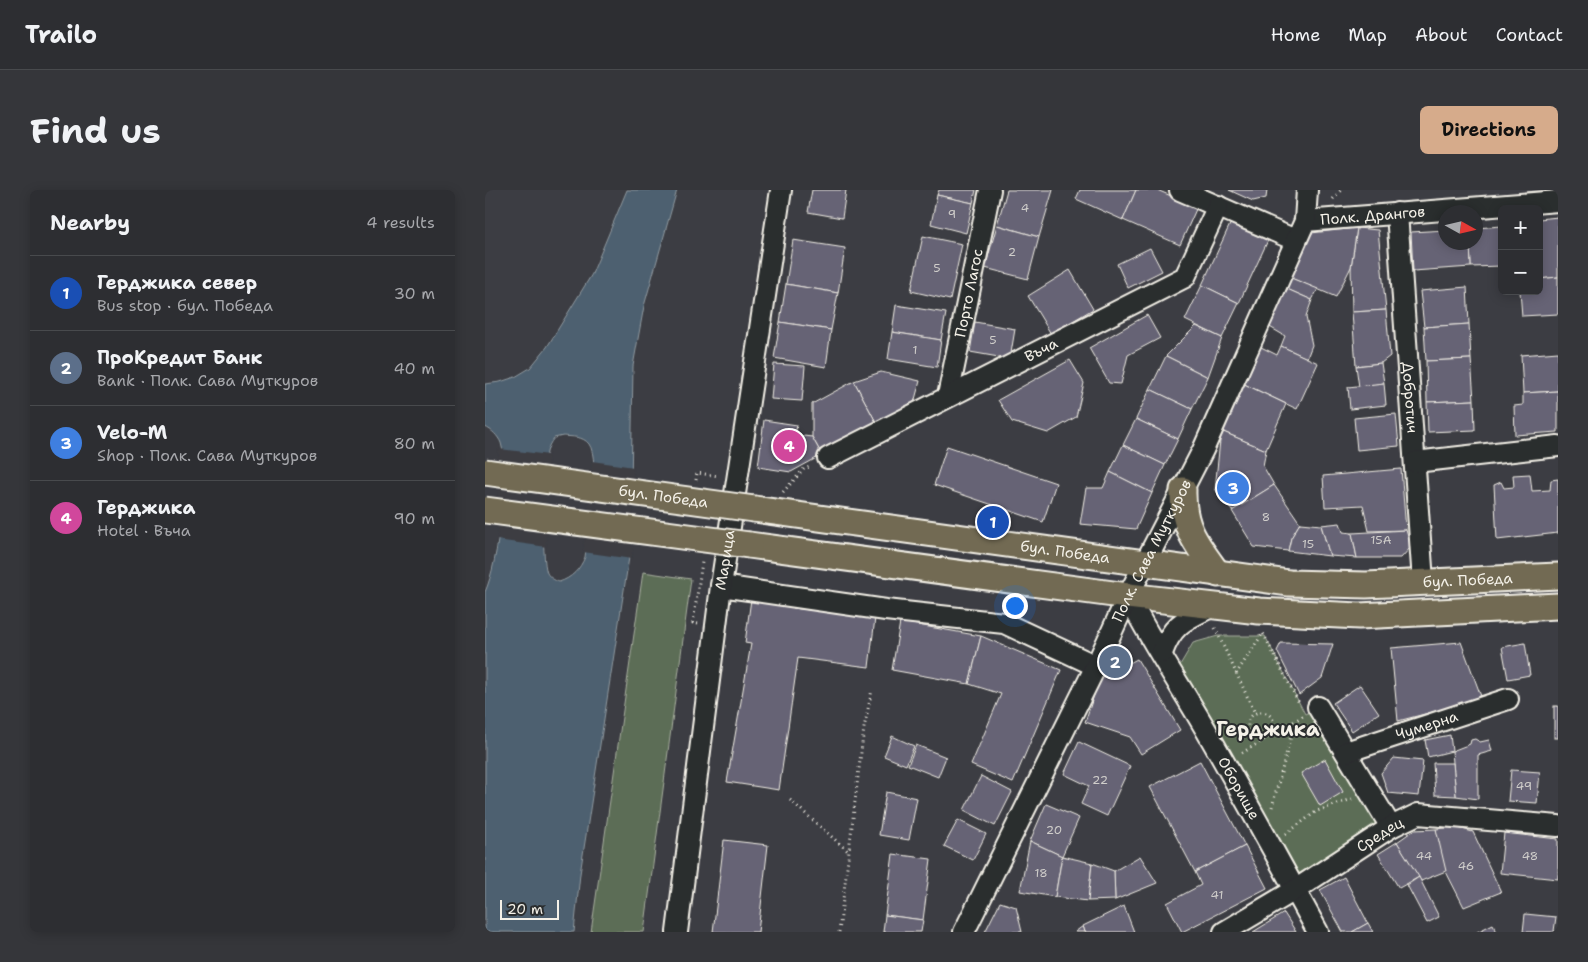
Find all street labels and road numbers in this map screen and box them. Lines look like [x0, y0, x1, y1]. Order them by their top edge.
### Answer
street label: Полк. Дрангов [1320, 202, 1426, 230]
street label: Порто Лагос [950, 247, 988, 339]
street label: Въча [1021, 333, 1062, 367]
street label: Добротич [1398, 361, 1422, 434]
street label: Полк. Сава Муткуров [1107, 476, 1196, 625]
street label: бул. Победа [617, 480, 710, 513]
street label: Марица [710, 528, 739, 592]
street label: бул. Победа [1019, 536, 1112, 568]
street label: бул. Победа [1422, 568, 1514, 592]
street label: Чумерна [1393, 706, 1461, 745]
street label: Оборище [1213, 753, 1264, 823]
street label: Средец [1353, 812, 1407, 857]

